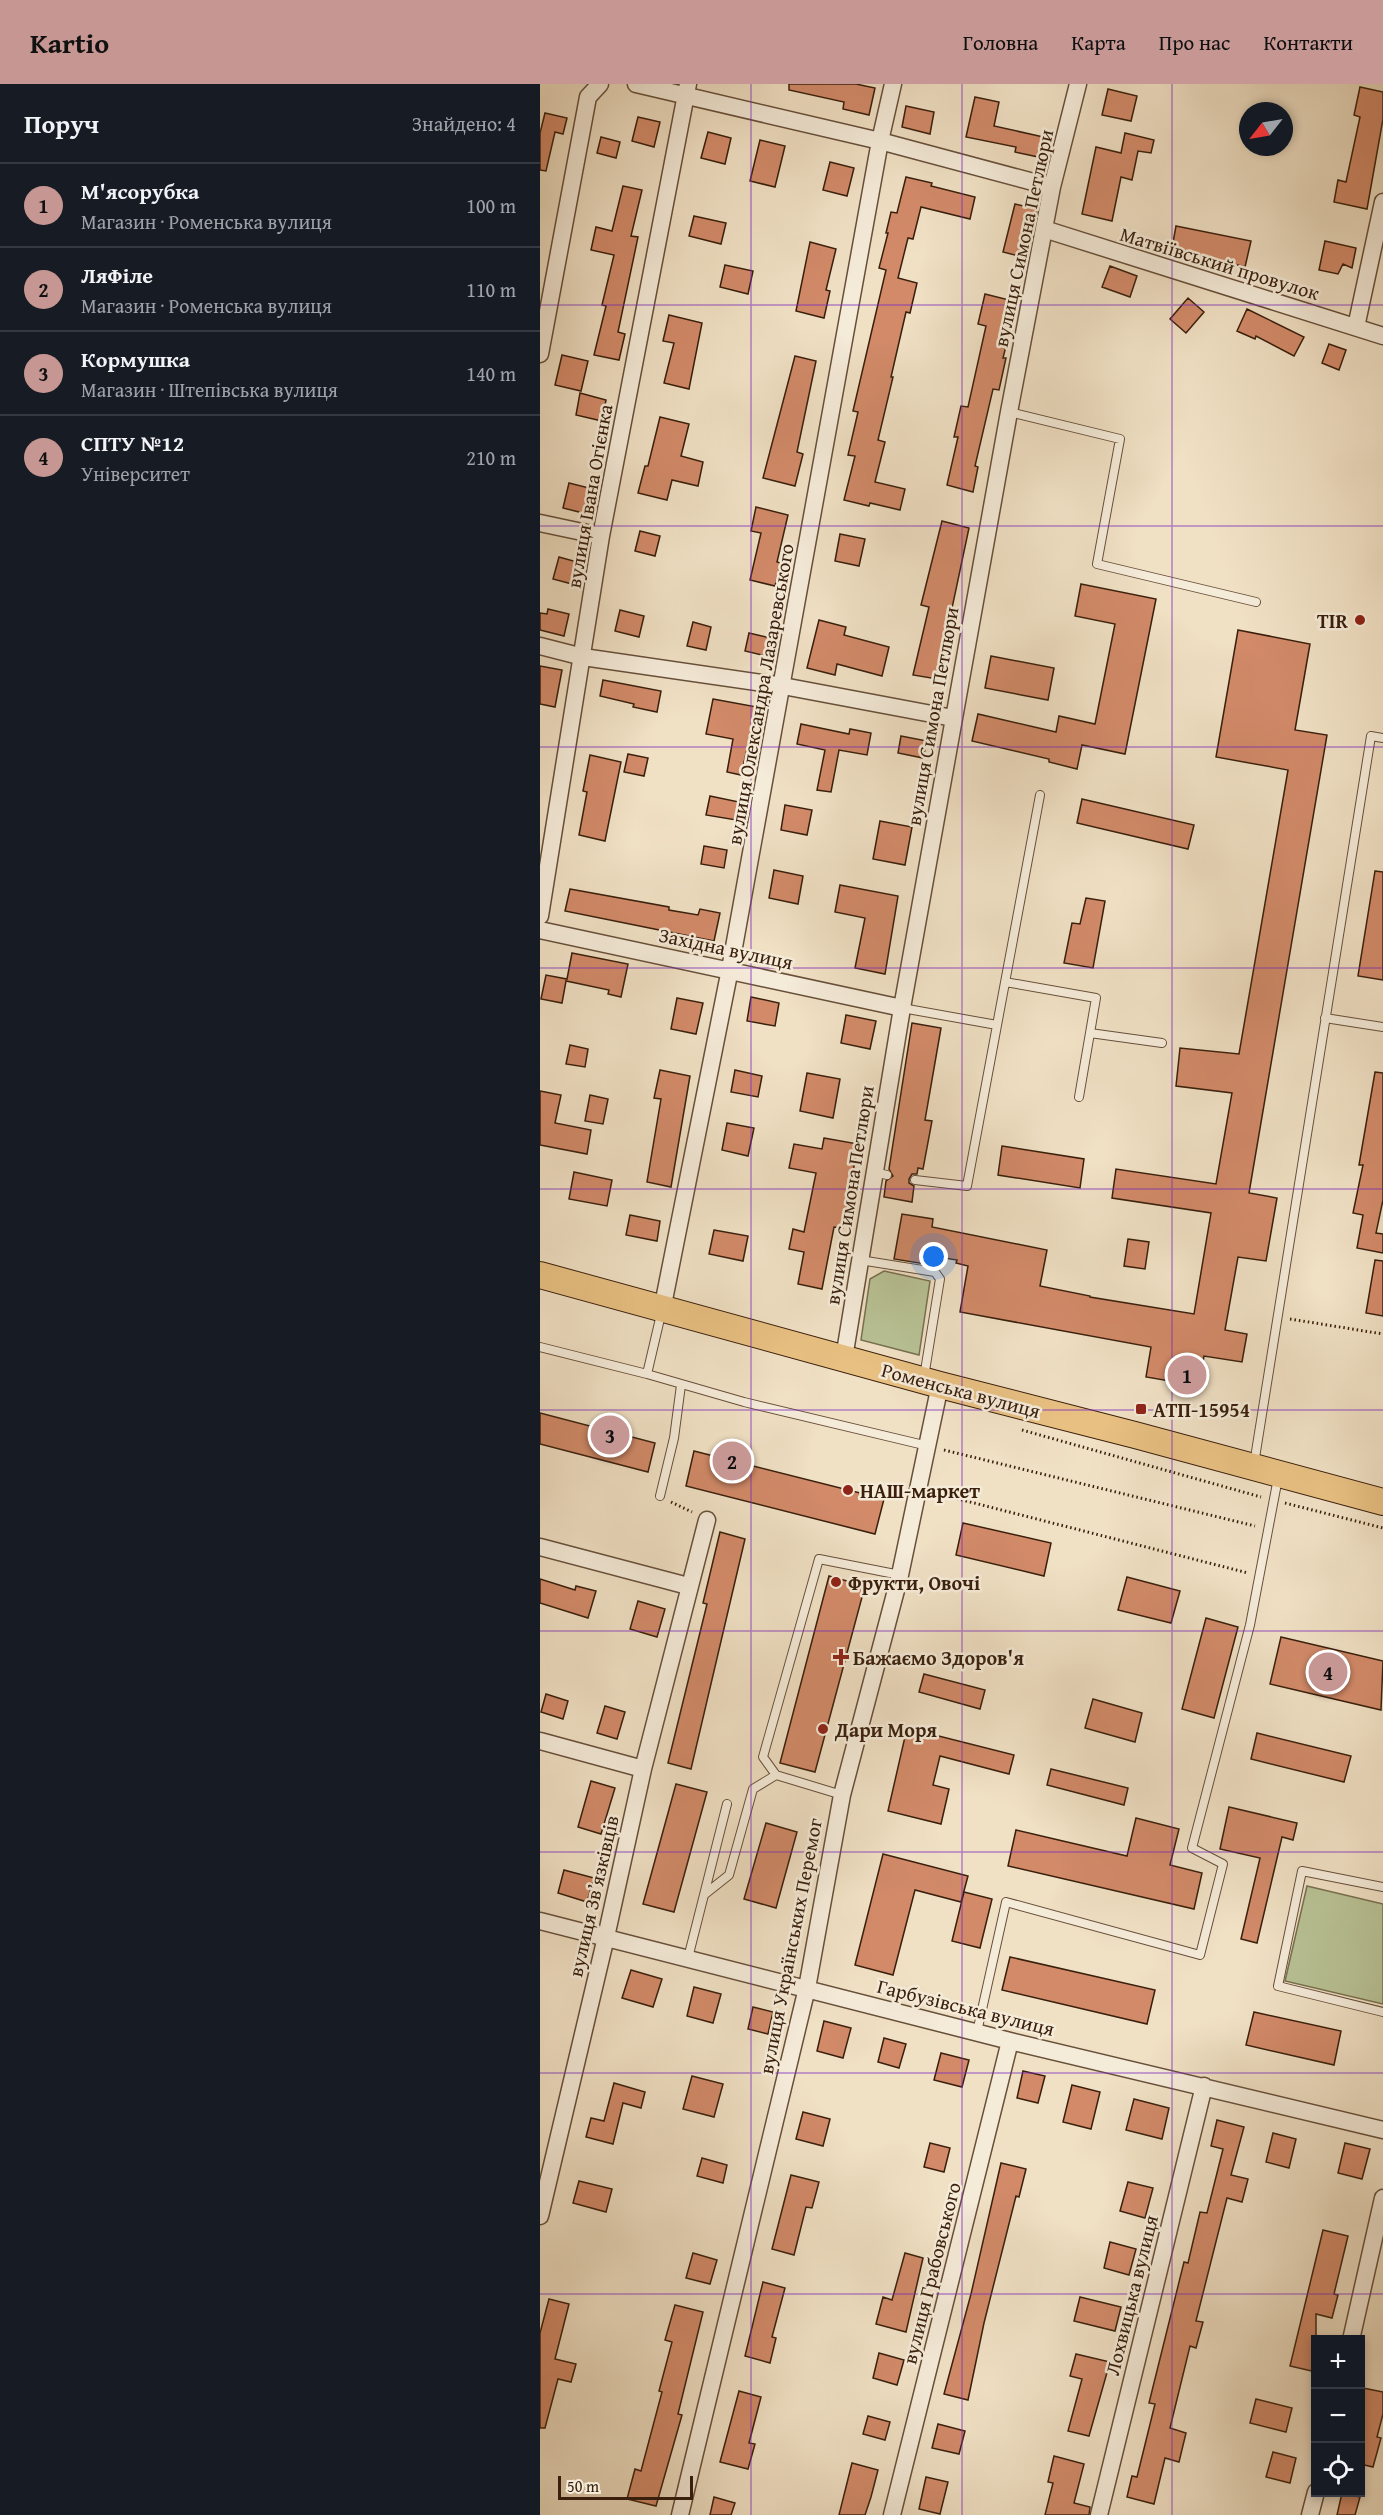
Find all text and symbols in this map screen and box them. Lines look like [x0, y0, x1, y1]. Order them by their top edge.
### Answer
text: Kartio [30, 22, 109, 63]
text: Головна [963, 27, 1038, 58]
text: Карта [1071, 27, 1126, 58]
text: Про нас [1159, 27, 1230, 58]
text: Контакти [1263, 27, 1353, 58]
north arrow [1239, 102, 1293, 156]
text: Поруч [24, 104, 99, 143]
text: Знайдено: 4 [412, 109, 516, 138]
street label: вулиця Симона Петлюри [986, 126, 1060, 349]
text: М'ясорубка [81, 175, 199, 207]
text: 1 [38, 191, 49, 220]
text: 100 m [466, 191, 516, 220]
text: Магазин · Роменська вулиця [81, 207, 332, 236]
street label: Матвіївський провулок [1117, 219, 1324, 307]
text: ЛяФіле [81, 259, 153, 291]
text: 2 [38, 275, 49, 304]
text: 110 m [466, 275, 516, 304]
text: Магазин · Роменська вулиця [81, 291, 332, 320]
text: Кормушка [81, 343, 190, 375]
text: 3 [38, 359, 49, 388]
text: 140 m [466, 359, 516, 388]
text: Магазин · Штепівська вулиця [81, 375, 338, 404]
street label: вулиця Івана Огієнка [559, 401, 620, 590]
text: СПТУ №12 [81, 427, 184, 459]
text: 4 [38, 443, 49, 472]
text: 210 m [466, 443, 516, 472]
text: Університет [81, 459, 190, 488]
street label: вулиця Олександра Лазаревського [719, 541, 801, 847]
street label: вулиця Симона Петлюри [898, 604, 966, 828]
place label: TIR [1317, 606, 1349, 635]
marker: TIR [1353, 613, 1367, 627]
street label: Західна вулиця [656, 920, 796, 976]
street label: вулиця Симона Петлюри [817, 1083, 881, 1307]
your location [919, 1242, 948, 1271]
pin: 1 [1168, 1352, 1206, 1398]
street label: Роменська вулиця [878, 1355, 1044, 1425]
place label: АТП-15954 [1153, 1395, 1250, 1424]
marker: АТП-15954 [1134, 1402, 1148, 1416]
pin: 3 [590, 1412, 630, 1458]
pin: 2 [712, 1438, 752, 1484]
place label: НАШ-маркет [860, 1476, 980, 1505]
marker: НАШ-маркет [841, 1483, 855, 1497]
place label: Фрукти, Овочі [848, 1568, 980, 1597]
marker: Фрукти, Овочі [829, 1575, 843, 1589]
place label: Бажаємо Здоров'я [853, 1643, 1024, 1672]
marker: Бажаємо Здоров'я [834, 1650, 848, 1664]
pin: 4 [1308, 1650, 1348, 1694]
place label: Дари Моря [834, 1715, 937, 1744]
marker: Дари Моря [816, 1722, 830, 1736]
street label: вулиця Звʼязківців [560, 1812, 626, 1980]
street label: вулиця Українських Перемог [751, 1815, 829, 2076]
street label: Гарбузівська вулиця [874, 1971, 1058, 2043]
street label: вулиця Грабовського [894, 2179, 968, 2367]
street label: Лохвицька вулиця [1097, 2212, 1165, 2378]
map controls [1311, 2335, 1365, 2497]
button: + [1311, 2335, 1365, 2389]
button: − [1311, 2389, 1365, 2443]
button: locate [1311, 2443, 1365, 2497]
scale bar [558, 2473, 693, 2500]
text: 50 m [567, 2474, 599, 2498]

